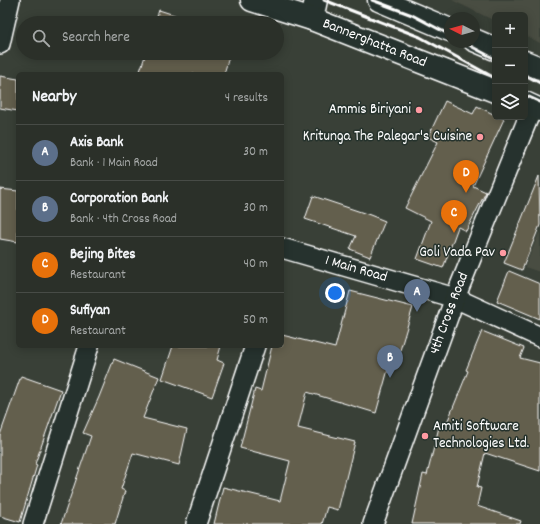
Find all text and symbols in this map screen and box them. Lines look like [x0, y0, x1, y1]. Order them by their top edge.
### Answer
north arrow [444, 12, 480, 48]
map controls [492, 12, 528, 120]
button: + [492, 12, 528, 48]
street label: Bannerghatta Road [319, 13, 430, 74]
search box [16, 16, 284, 60]
icon: search [30, 27, 52, 49]
text: Search here [62, 27, 130, 49]
button: − [492, 48, 528, 84]
button: layers [492, 84, 528, 120]
text: Nearby [32, 86, 76, 110]
text: 4 results [225, 89, 268, 108]
place label: Ammis Biriyani [329, 99, 411, 121]
marker: Ammis Biriyani [414, 105, 424, 115]
place label: Kritunga The Palegar's Cuisine [303, 126, 472, 148]
text: Axis Bank [70, 132, 123, 154]
marker: Kritunga The Palegar's Cuisine [475, 132, 485, 142]
text: A [41, 143, 49, 162]
text: 30 m [243, 143, 268, 162]
text: Bank · 1 Main Road [70, 154, 158, 173]
pin: D [453, 160, 479, 193]
text: Corporation Bank [70, 188, 168, 210]
text: B [42, 199, 48, 218]
text: 30 m [243, 199, 268, 218]
pin: C [441, 200, 467, 233]
text: Bank · 4th Cross Road [70, 210, 177, 229]
place label: Goli Vada Pav [419, 242, 496, 264]
text: Bejing Bites [70, 244, 136, 266]
marker: Goli Vada Pav [498, 248, 508, 258]
street label: 1 Main Road [322, 250, 390, 289]
text: C [42, 255, 48, 274]
text: 40 m [244, 255, 268, 274]
text: Restaurant [70, 266, 126, 285]
street label: 4th Cross Road [424, 269, 475, 358]
pin: A [404, 279, 430, 312]
your location [325, 283, 345, 303]
text: Sufiyan [70, 300, 110, 322]
text: D [42, 311, 48, 330]
text: 50 m [243, 311, 268, 330]
text: Restaurant [70, 322, 126, 341]
pin: B [377, 345, 403, 378]
place label: Amiti Software Technologies Ltd. [433, 416, 529, 455]
marker: Amiti Software Technologies Ltd. [420, 431, 430, 441]

